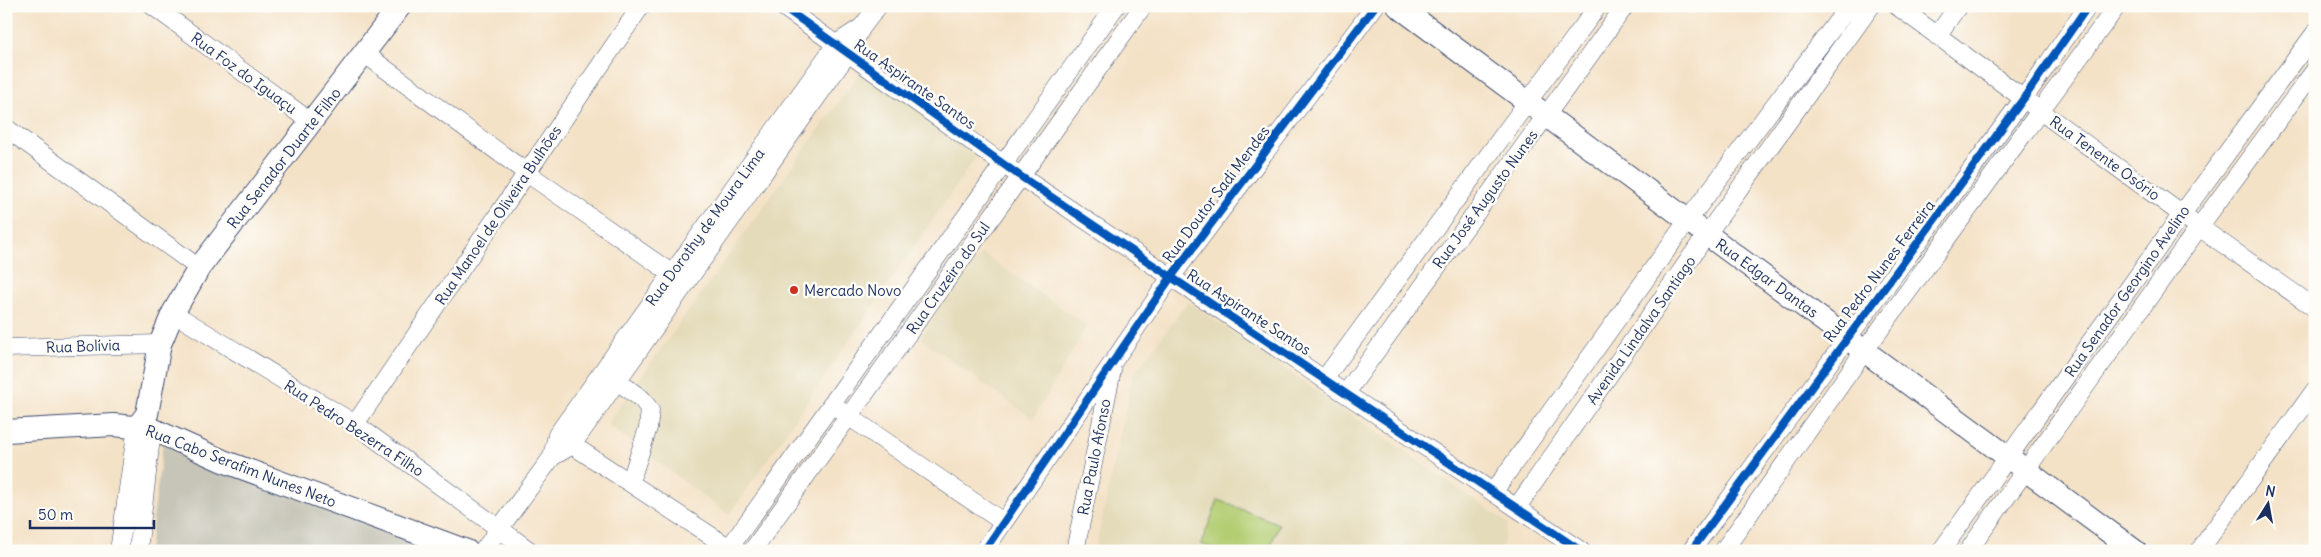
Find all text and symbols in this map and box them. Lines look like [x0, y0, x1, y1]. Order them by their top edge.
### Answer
street label: Rua Foz do Iguaçu [187, 28, 301, 118]
street label: Rua Aspirante Santos [851, 35, 980, 133]
street label: Rua Senador Duarte Filho [223, 84, 345, 232]
street label: Rua Tenente Osório [2046, 112, 2164, 204]
street label: Rua Manoel de Oliveira Bulhões [431, 121, 565, 308]
street label: Rua Doutor Sadi Mendes [1158, 122, 1274, 266]
street label: Rua José Augusto Nunes [1428, 126, 1542, 272]
street label: Rua Dorothy de Moura Lima [641, 144, 769, 310]
street label: Rua Pedro Nunes Ferreira [1819, 196, 1939, 346]
street label: Rua Senador Georgino Avelino [2060, 201, 2194, 381]
street label: Rua Cruzeiro do Sul [902, 218, 994, 338]
street label: Rua Edgar Dantas [1712, 234, 1822, 322]
street label: Avenida Lindalva Santiago [1582, 252, 1700, 408]
street label: Rua Aspirante Santos [1183, 265, 1315, 359]
place label: Mercado Novo [804, 281, 901, 300]
marker: Mercado Novo [788, 284, 800, 296]
street label: Rua Bolívia [45, 335, 121, 357]
street label: Rua Pedro Bezerra Filho [280, 376, 428, 480]
street label: Rua Paulo Afonso [1073, 397, 1115, 517]
street label: Rua Cabo Serafim Nunes Neto [143, 421, 339, 511]
north arrow [2244, 480, 2294, 530]
text: N [2264, 481, 2277, 501]
scale bar [30, 497, 154, 529]
text: 50 m [38, 505, 73, 524]

